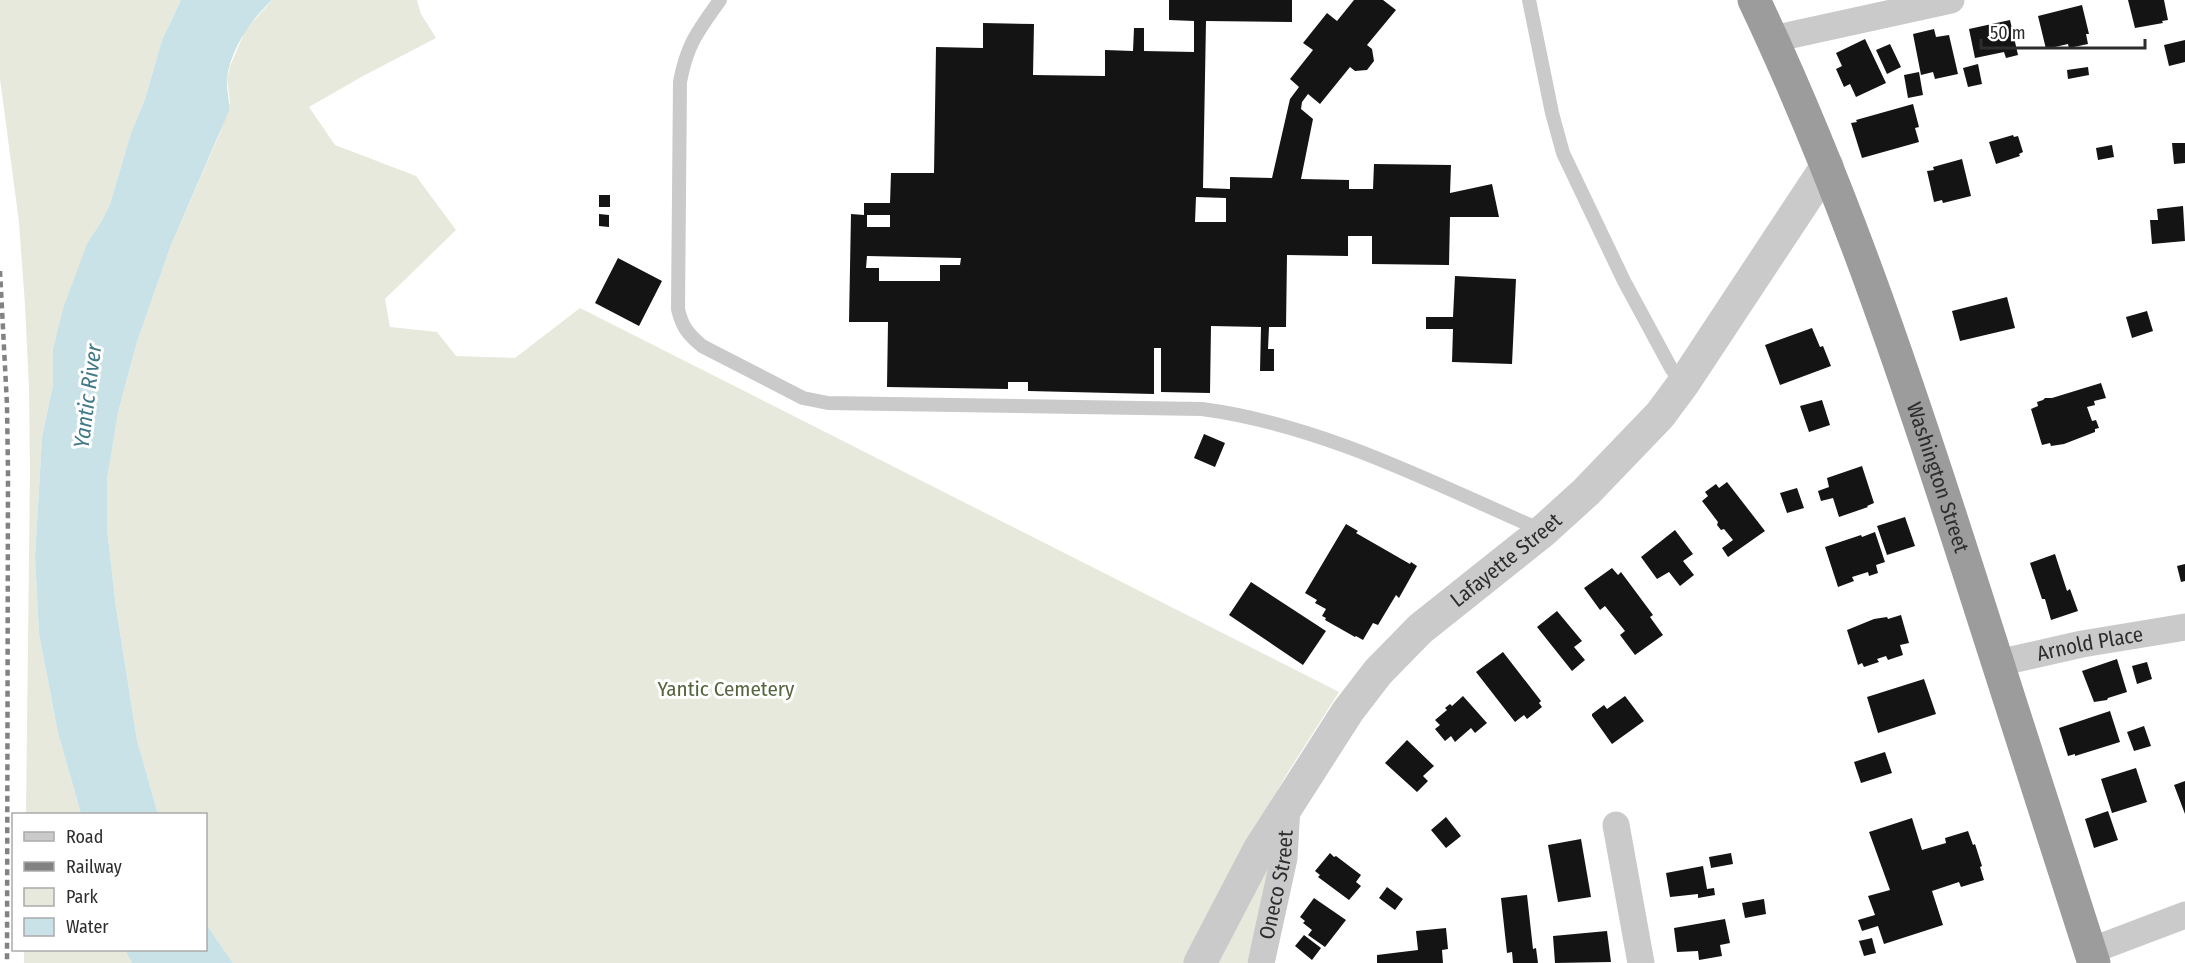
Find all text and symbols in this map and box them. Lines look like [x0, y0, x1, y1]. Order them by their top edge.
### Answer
scale bar [1981, 12, 2144, 50]
text: 50 m [1990, 22, 2026, 44]
water label: Yantic River [68, 341, 107, 450]
street label: Washington Street [1901, 399, 1975, 556]
street label: Lafayette Street [1445, 507, 1567, 613]
street label: Arnold Place [2034, 621, 2145, 667]
park label: Yantic Cemetery [657, 676, 795, 702]
legend [12, 813, 207, 951]
text: Road [66, 826, 103, 848]
street label: Oneco Street [1254, 829, 1299, 942]
text: Railway [66, 856, 122, 878]
text: Park [66, 886, 99, 908]
text: Water [66, 916, 109, 938]

